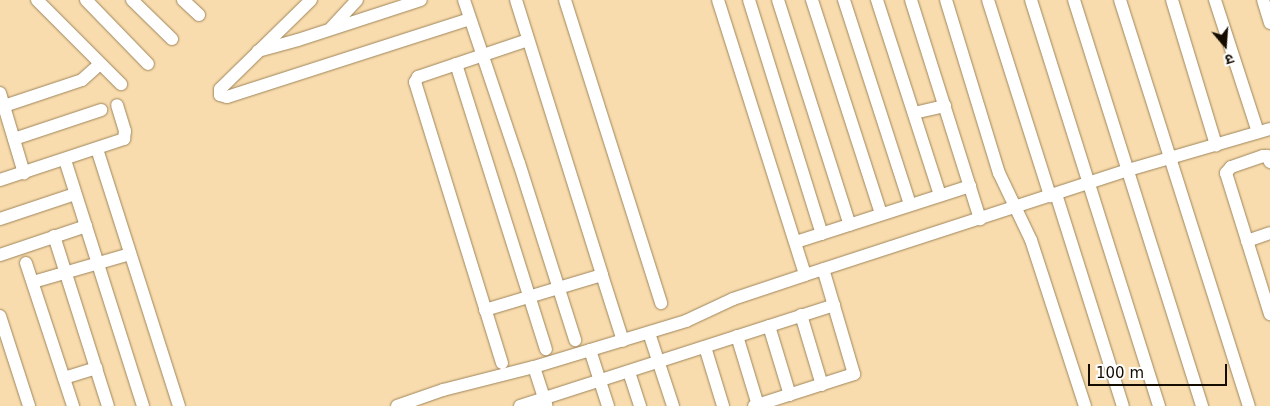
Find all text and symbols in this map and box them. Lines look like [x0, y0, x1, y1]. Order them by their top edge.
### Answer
north arrow [1200, 20, 1250, 70]
text: उ [1223, 50, 1236, 68]
scale bar [1090, 354, 1229, 386]
text: 100 m [1096, 364, 1144, 382]

